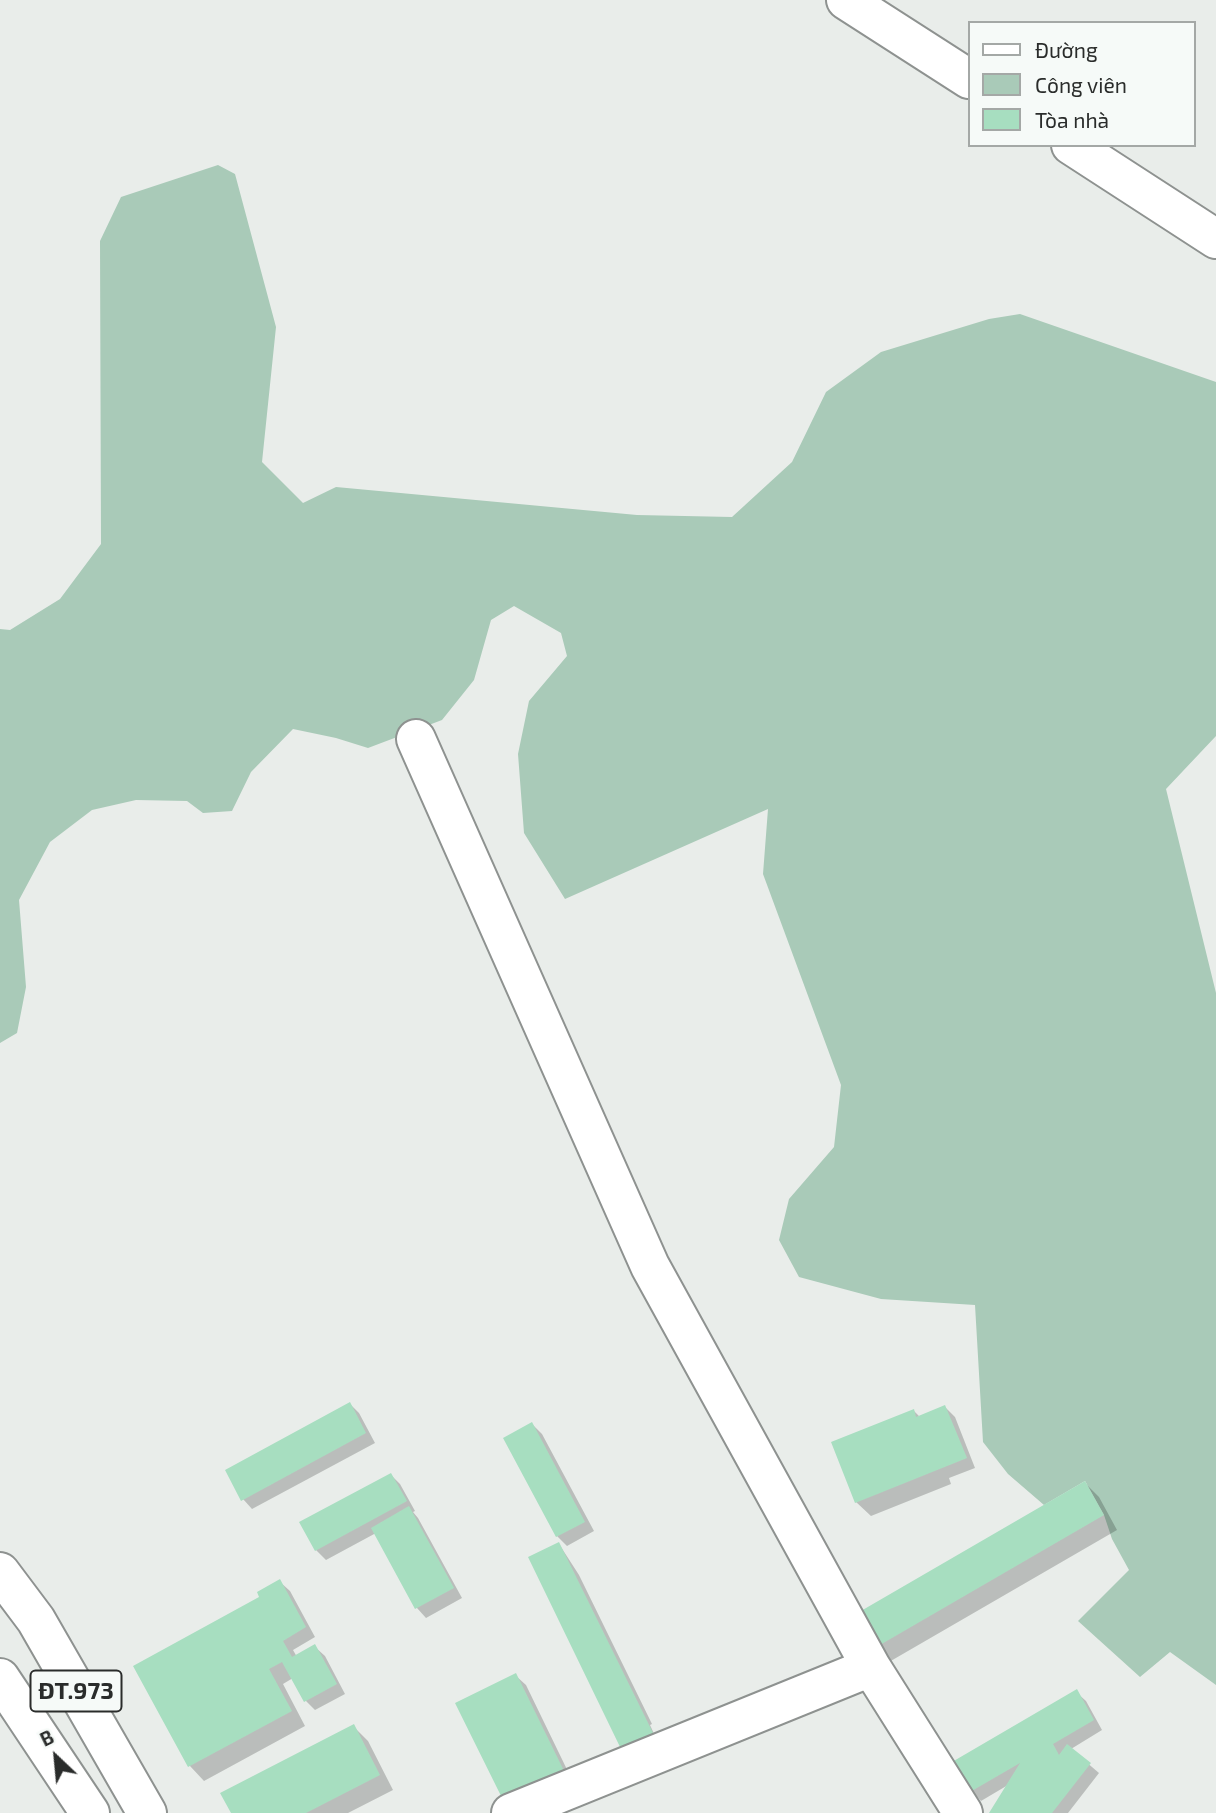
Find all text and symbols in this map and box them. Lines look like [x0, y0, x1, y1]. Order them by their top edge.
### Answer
legend [968, 21, 1195, 147]
text: Đường [1035, 37, 1098, 62]
text: Công viên [1035, 72, 1127, 97]
text: Tòa nhà [1035, 107, 1109, 132]
road number: ĐT.973 [31, 1671, 122, 1712]
north arrow [21, 1722, 91, 1792]
text: B [36, 1725, 57, 1751]

